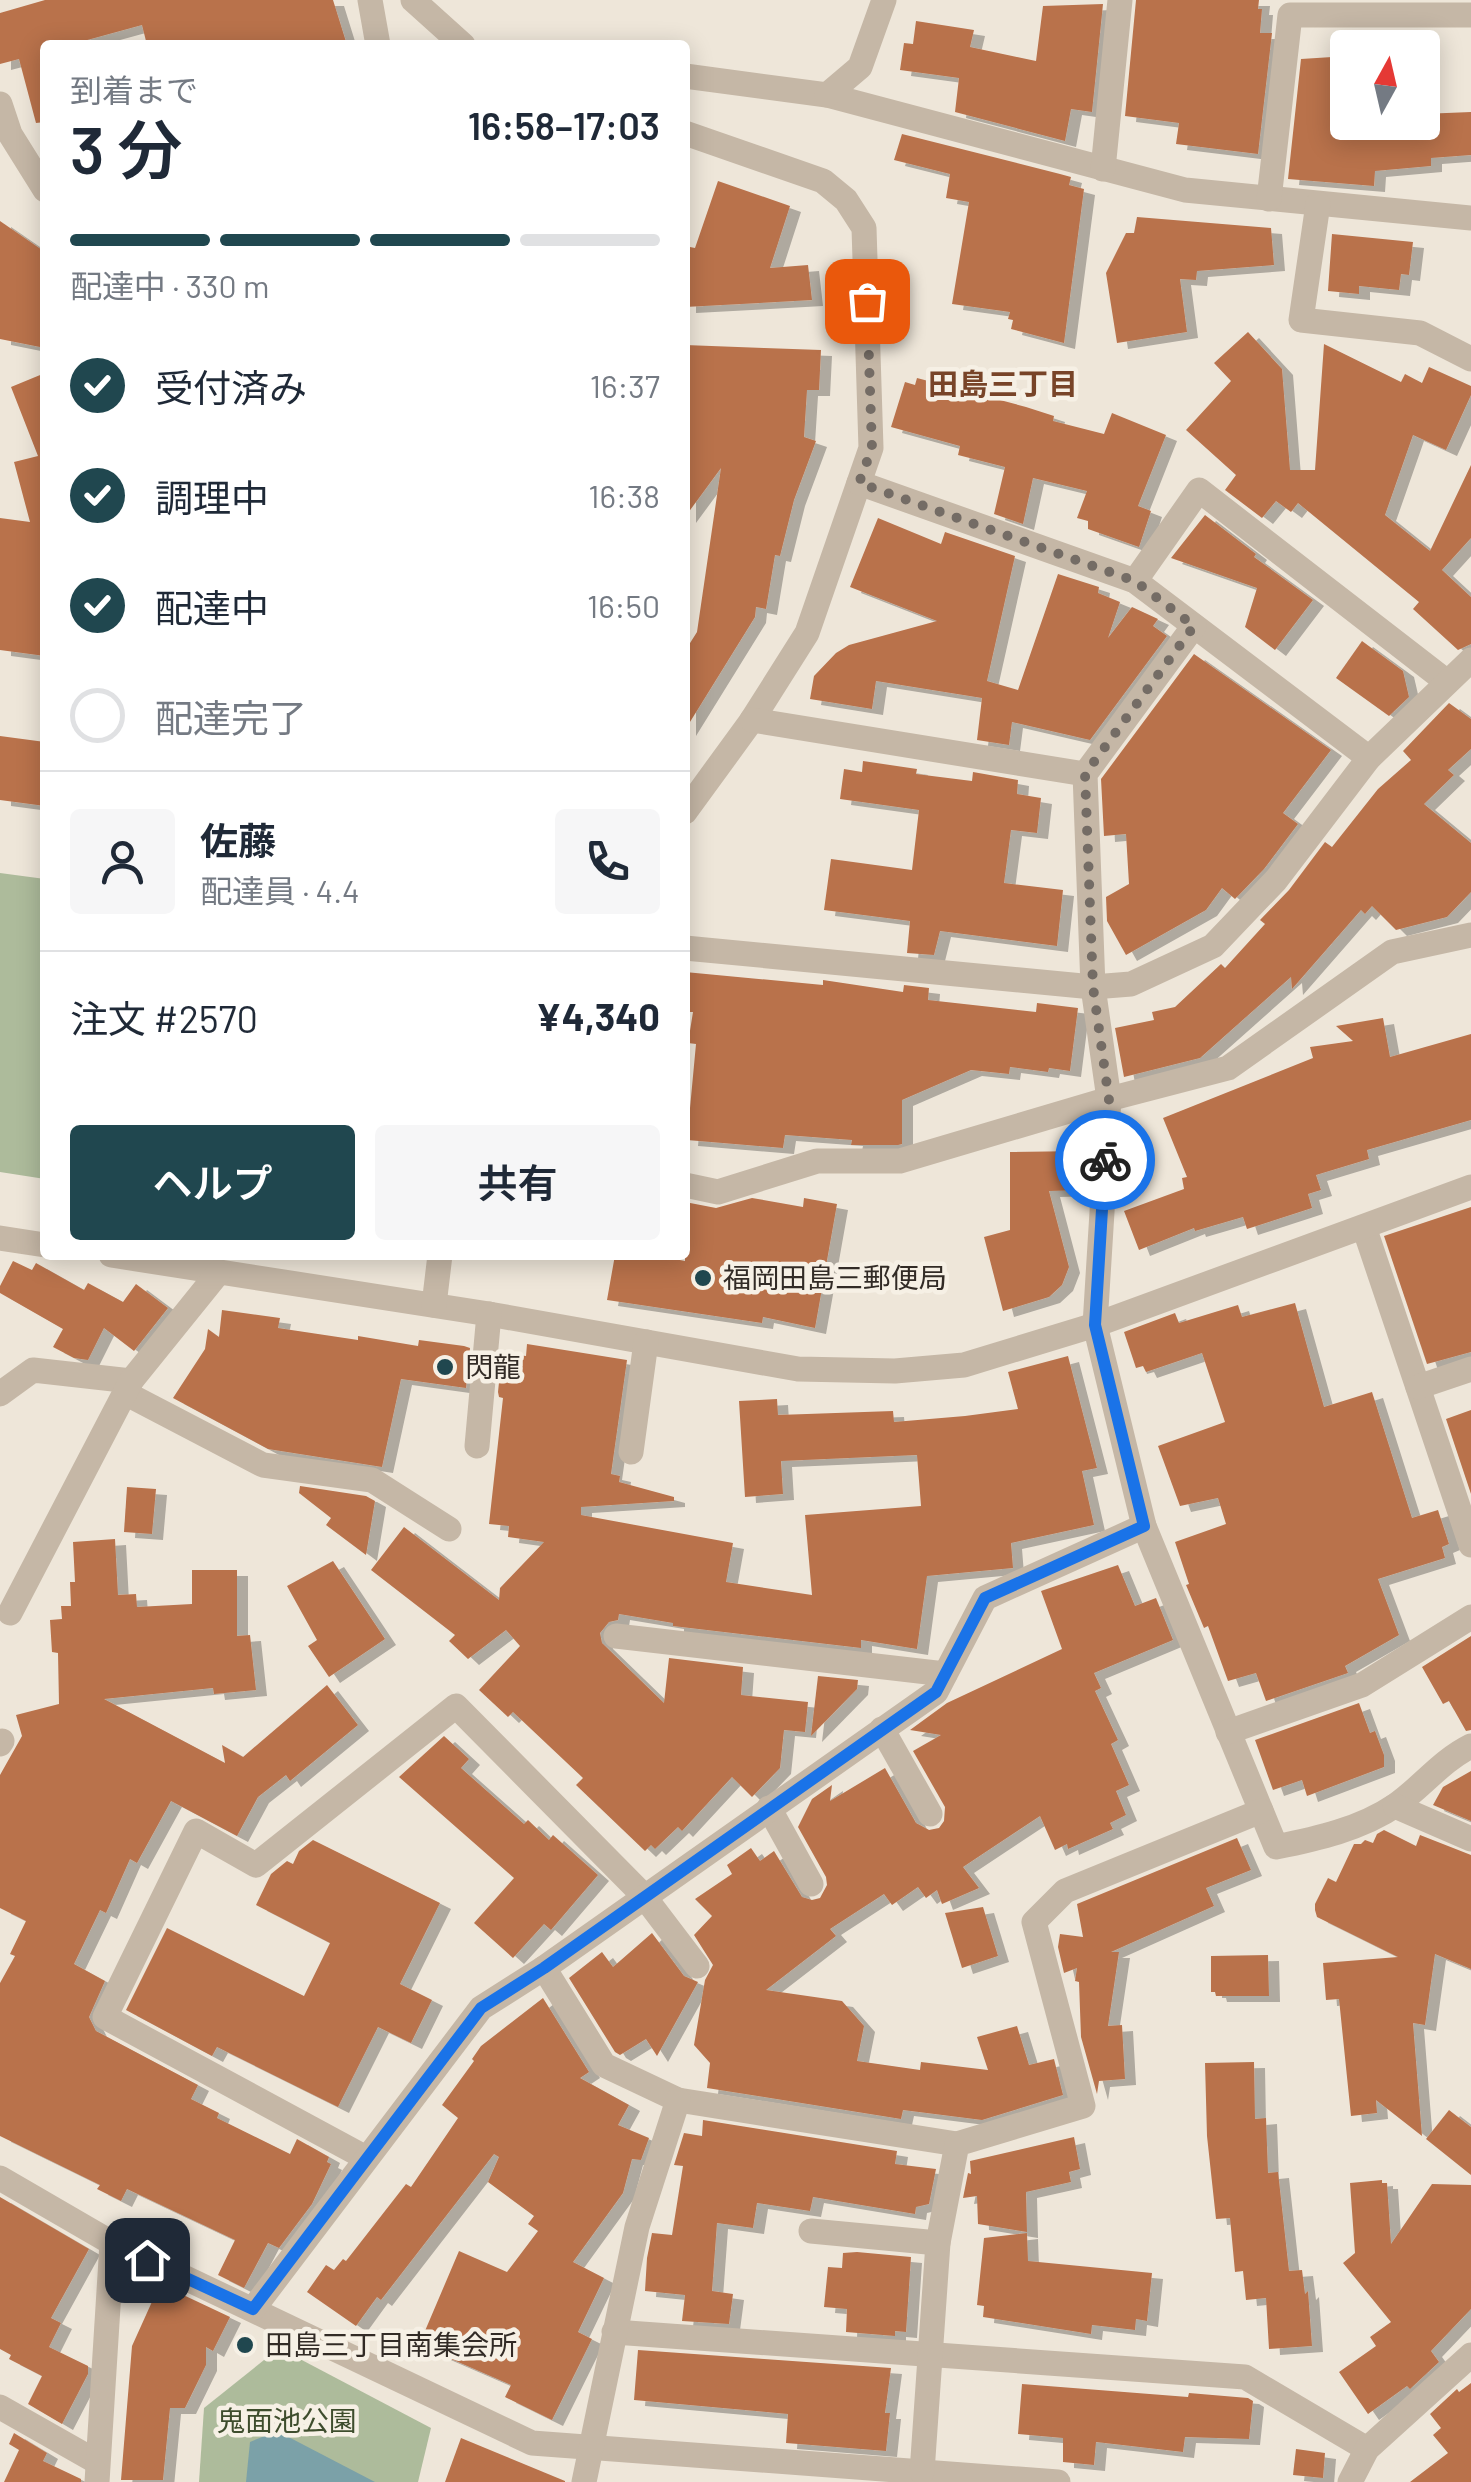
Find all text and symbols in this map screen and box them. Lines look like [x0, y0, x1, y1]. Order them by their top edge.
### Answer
north arrow [1330, 30, 1440, 140]
map controls [1330, 30, 1440, 140]
text: 到着まで [70, 70, 198, 108]
text: 16:58–17:03 [468, 102, 660, 148]
text: 3 分 [70, 109, 183, 187]
pin [825, 259, 910, 344]
text: 配達中 · 330 m [70, 266, 269, 304]
icon: bag [840, 274, 895, 329]
icon: check [70, 358, 125, 413]
text: 受付済み [155, 364, 307, 410]
district label: 田島三丁目 [928, 365, 1078, 401]
text: 16:37 [590, 366, 660, 404]
icon: check [70, 468, 125, 523]
text: 調理中 [155, 474, 269, 520]
text: 16:38 [588, 476, 660, 514]
icon: check [70, 578, 125, 633]
text: 配達中 [155, 584, 269, 630]
text: 16:50 [587, 586, 660, 624]
text: 配達完了 [155, 694, 307, 740]
button: person [70, 809, 175, 914]
button: phone [555, 809, 660, 914]
text: 佐藤 [200, 817, 276, 863]
text: 配達員 · 4.4 [200, 871, 360, 909]
text: ¥4,340 [536, 993, 660, 1039]
text: 注文 #2570 [70, 995, 258, 1041]
courier [1055, 1110, 1155, 1210]
button: ヘルプ [70, 1125, 355, 1240]
button: 共有 [375, 1125, 660, 1240]
icon: bike [1078, 1133, 1133, 1188]
place label: 福岡田島三郵便局 [723, 1260, 947, 1294]
marker: 福岡田島三郵便局 [692, 1267, 714, 1289]
place label: 閃龍 [465, 1349, 521, 1383]
marker: 閃龍 [434, 1356, 456, 1378]
pin [105, 2218, 190, 2303]
icon: home [120, 2233, 175, 2288]
place label: 田島三丁目南集会所 [265, 2327, 517, 2361]
marker: 田島三丁目南集会所 [234, 2334, 256, 2356]
park label: 鬼面池公園 [217, 2403, 357, 2437]

